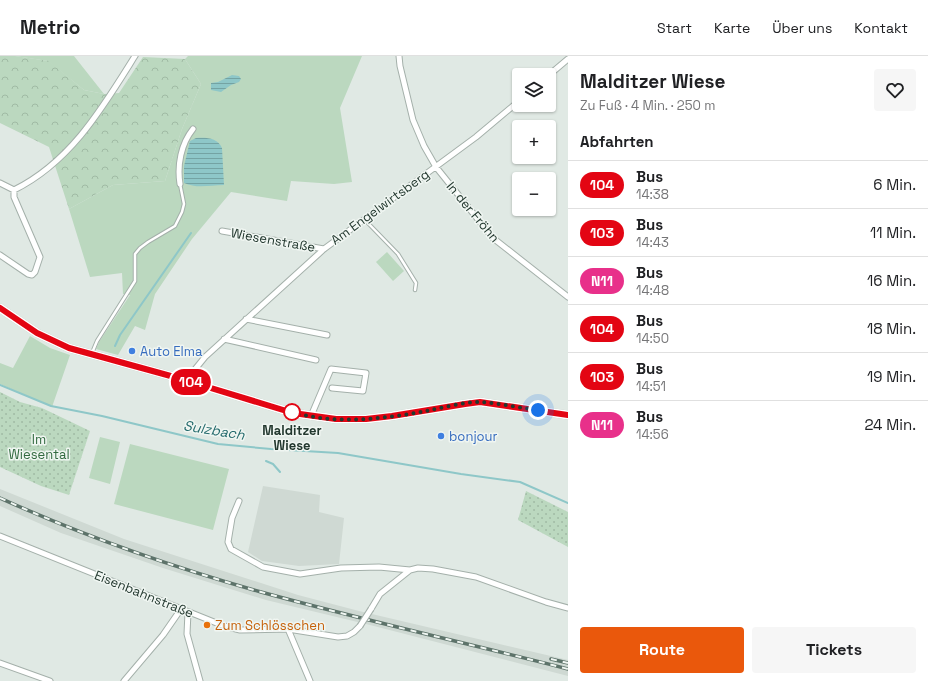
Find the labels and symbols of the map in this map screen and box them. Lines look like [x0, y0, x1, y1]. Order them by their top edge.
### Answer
street label: Am Engelwirtsberg [327, 166, 433, 248]
street label: In der Fröhn [443, 178, 503, 246]
street label: Wiesenstraße [229, 224, 317, 256]
place label: Auto Elma [140, 343, 203, 360]
marker: Auto Elma [127, 346, 137, 356]
line badge: 104 [168, 369, 214, 395]
your location [528, 400, 548, 420]
marker: Malditzer Wiese [283, 403, 301, 421]
water label: Sulzbach [182, 416, 246, 444]
place label: Malditzer Wiese [262, 422, 322, 454]
place label: bonjour [449, 428, 498, 445]
park label: Im Wiesental [8, 431, 70, 463]
marker: bonjour [436, 431, 446, 441]
street label: Eisenbahnstraße [92, 566, 196, 622]
place label: Zum Schlösschen [215, 617, 325, 634]
marker: Zum Schlösschen [202, 620, 212, 630]

